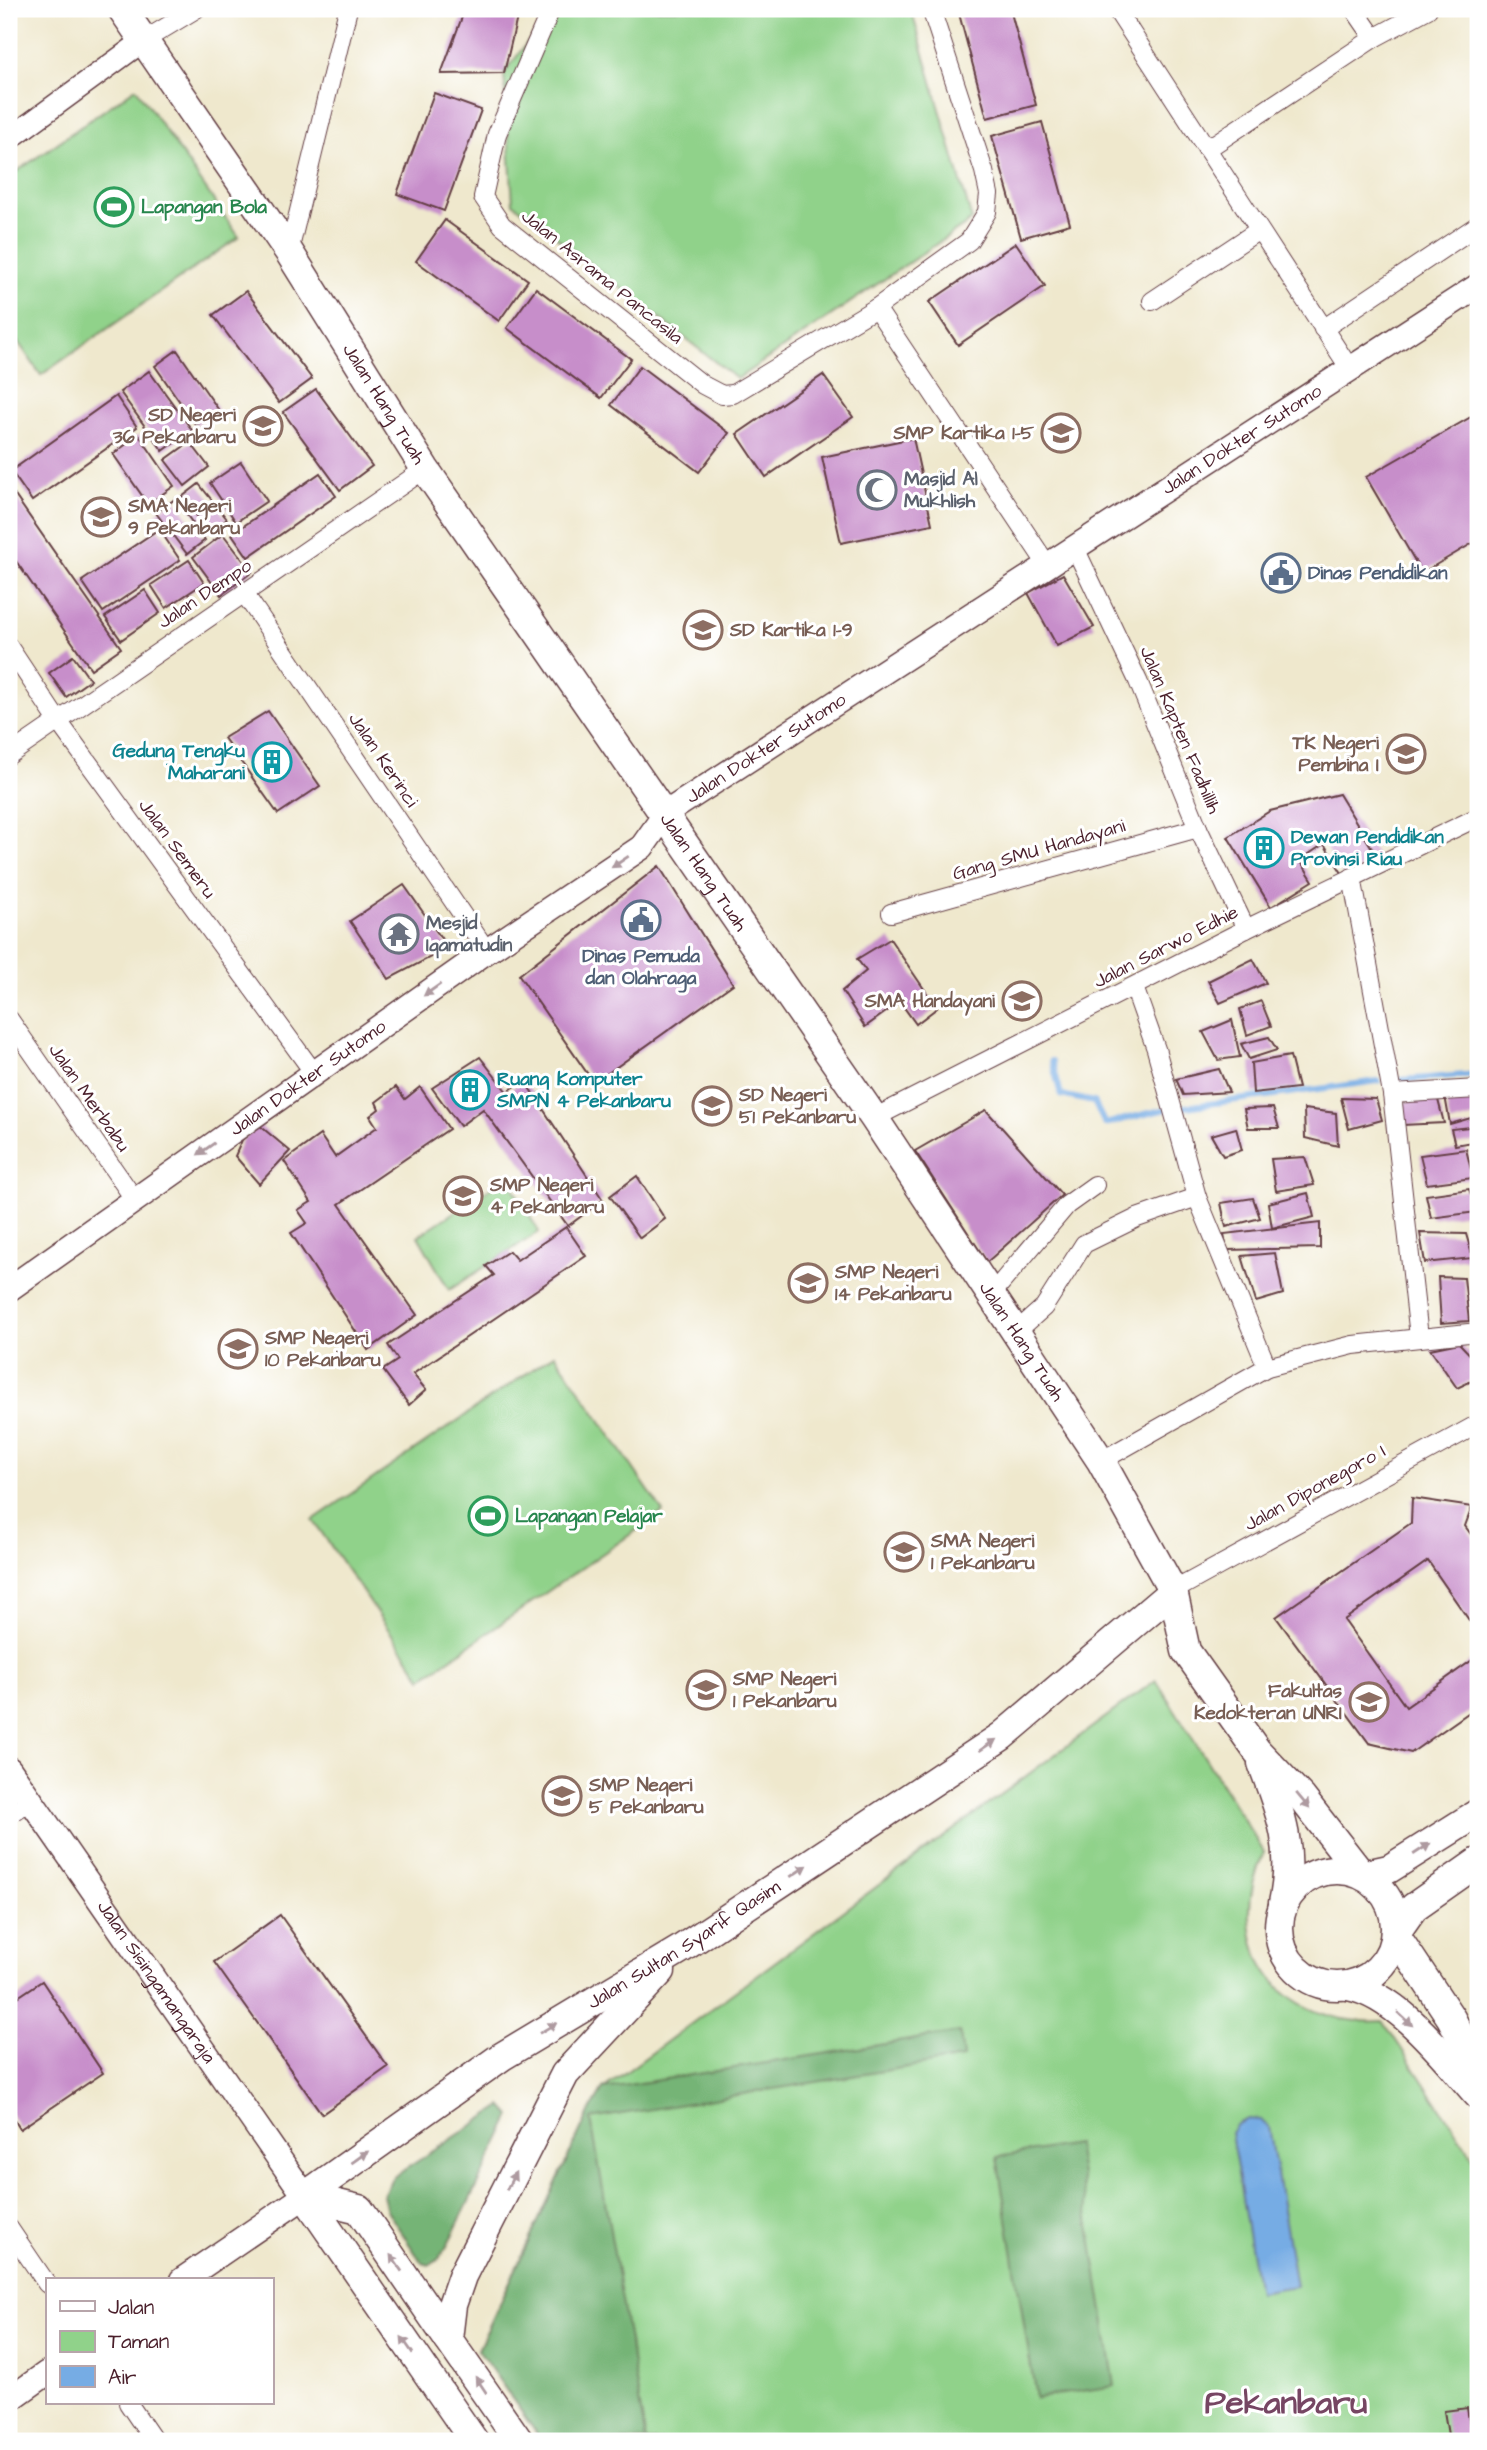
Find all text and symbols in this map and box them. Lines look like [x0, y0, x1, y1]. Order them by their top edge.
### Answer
sports icon: Lapangan Bola [93, 186, 135, 228]
place label: Lapangan Bola [141, 194, 267, 222]
street label: Jalan Asrama Pancasila [515, 203, 689, 351]
street label: Jalan Hang Tuah [336, 338, 433, 470]
street label: Jalan Dokter Sutomo [1156, 377, 1327, 501]
place label: SD Negeri 36 Pekanbaru [112, 402, 236, 451]
school or university icon: SD Negeri 36 Pekanbaru [242, 405, 284, 447]
school or university icon: SMP Kartika 1-5 [1040, 412, 1082, 454]
place label: SMP Kartika 1-5 [892, 420, 1035, 447]
place label: Masjid Al Mukhlish [904, 466, 978, 515]
mosque icon: Masjid Al Mukhlish [856, 469, 898, 511]
place label: SMA Negeri 9 Pekanbaru [127, 493, 240, 542]
school or university icon: SMA Negeri 9 Pekanbaru [80, 496, 122, 538]
street label: Jalan Dempo [153, 552, 258, 635]
public building icon: Dinas Pendidikan [1260, 552, 1302, 594]
place label: Dinas Pendidikan [1308, 560, 1448, 587]
school or university icon: SD Kartika 1-9 [682, 609, 724, 651]
place label: SD Kartika 1-9 [729, 617, 853, 644]
street label: Jalan Kapten Fadhillih [1133, 642, 1228, 818]
street label: Jalan Dokter Sutomo [681, 686, 852, 810]
street label: Jalan Kerinci [341, 707, 425, 813]
place label: TK Negeri Pembina I [1291, 730, 1379, 779]
school or university icon: TK Negeri Pembina I [1385, 733, 1427, 775]
place label: Gedung Tengku Maharani [113, 738, 245, 787]
building icon: Gedung Tengku Maharani [251, 741, 293, 783]
street label: Jalan Semeru [132, 794, 223, 905]
street label: Jalan Hang Tuah [653, 807, 755, 937]
street label: Gang SMU Handayani [949, 812, 1129, 889]
place label: Dewan Pendidikan Provinsi Riau [1291, 824, 1444, 873]
building icon: Dewan Pendidikan Provinsi Riau [1243, 827, 1285, 869]
one-way arrow [611, 855, 629, 869]
public building icon: Dinas Pemuda dan Olahraga [620, 899, 662, 941]
street label: Jalan Sarwo Edhie [1089, 899, 1243, 995]
place label: Mesjid Iqamatudin [426, 910, 513, 959]
temple icon: Mesjid Iqamatudin [378, 913, 420, 955]
place label: Dinas Pemuda dan Olahraga [582, 943, 700, 993]
school or university icon: SMA Handayani [1001, 980, 1043, 1022]
one-way arrow [423, 982, 441, 996]
place label: SMA Handayani [864, 988, 995, 1016]
street label: Jalan Dokter Sutomo [224, 1013, 392, 1142]
street label: Jalan Merbabu [42, 1038, 137, 1158]
place label: Ruang Komputer SMPN 4 Pekanbaru [496, 1066, 671, 1115]
building icon: Ruang Komputer SMPN 4 Pekanbaru [449, 1069, 491, 1111]
place label: SD Negeri 51 Pekanbaru [738, 1082, 857, 1131]
school or university icon: SD Negeri 51 Pekanbaru [691, 1085, 733, 1127]
one-way arrow [197, 1142, 215, 1156]
place label: SMP Negeri 4 Pekanbaru [489, 1172, 605, 1221]
school or university icon: SMP Negeri 4 Pekanbaru [442, 1175, 484, 1217]
place label: SMP Negeri 14 Pekanbaru [834, 1259, 952, 1308]
school or university icon: SMP Negeri 14 Pekanbaru [787, 1262, 829, 1304]
street label: Jalan Hang Tuah [972, 1276, 1072, 1407]
place label: SMP Negeri 10 Pekanbaru [264, 1325, 381, 1374]
school or university icon: SMP Negeri 10 Pekanbaru [217, 1328, 259, 1370]
street label: Jalan Diponegoro I [1239, 1438, 1391, 1539]
sports icon: Lapangan Pelajar [467, 1495, 509, 1537]
place label: Lapangan Pelajar [515, 1503, 663, 1531]
place label: SMA Negeri 1 Pekanbaru [930, 1528, 1035, 1577]
school or university icon: SMA Negeri 1 Pekanbaru [883, 1531, 925, 1573]
place label: SMP Negeri 1 Pekanbaru [732, 1666, 837, 1715]
school or university icon: SMP Negeri 1 Pekanbaru [685, 1669, 727, 1711]
place label: Fakultas Kedokteran UNRI [1194, 1678, 1342, 1727]
school or university icon: Fakultas Kedokteran UNRI [1348, 1681, 1390, 1723]
one-way arrow [979, 1738, 997, 1752]
place label: SMP Negeri 5 Pekanbaru [588, 1772, 704, 1821]
school or university icon: SMP Negeri 5 Pekanbaru [541, 1775, 583, 1817]
one-way arrow [1295, 1792, 1310, 1809]
one-way arrow [1412, 1843, 1432, 1856]
one-way arrow [789, 1865, 808, 1878]
street label: Jalan Sultan Syarif Qasim [582, 1873, 786, 2016]
street label: Jalan Sisingamangaraja [91, 1895, 223, 2069]
one-way arrow [1396, 2011, 1414, 2027]
one-way arrow [539, 2022, 558, 2035]
one-way arrow [351, 2150, 369, 2164]
one-way arrow [505, 2171, 516, 2191]
one-way arrow [389, 2254, 403, 2272]
legend [46, 2278, 273, 2404]
text: Jalan [108, 2293, 154, 2322]
text: Taman [108, 2327, 169, 2356]
one-way arrow [400, 2336, 414, 2354]
text: Air [108, 2363, 137, 2392]
one-way arrow [474, 2376, 488, 2394]
district label: Pekanbaru [1205, 2380, 1368, 2426]

